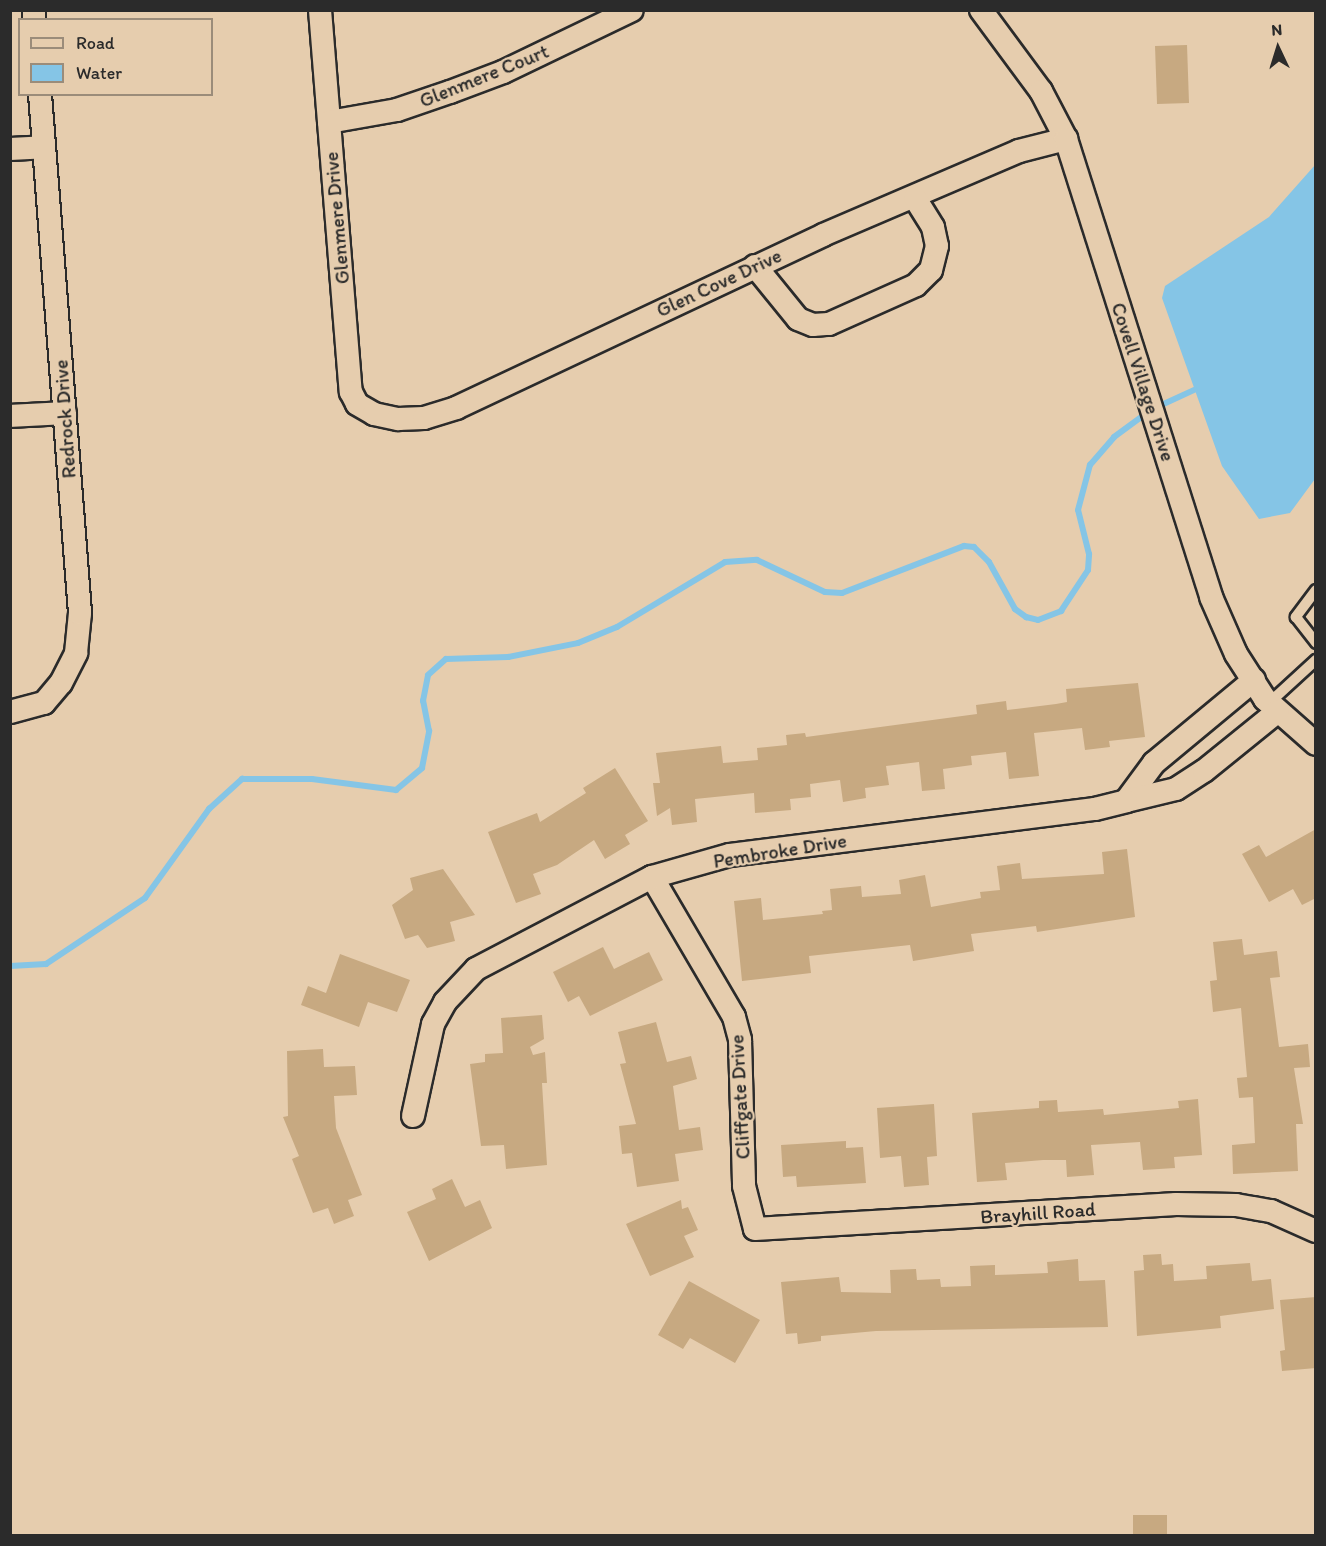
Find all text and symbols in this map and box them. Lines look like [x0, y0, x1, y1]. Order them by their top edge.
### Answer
legend [18, 18, 213, 96]
north arrow [1248, 18, 1308, 78]
text: N [1271, 20, 1283, 39]
text: Road [76, 32, 115, 54]
street label: Glenmere Court [416, 39, 552, 113]
text: Water [76, 62, 122, 84]
street label: Glenmere Drive [319, 151, 355, 285]
street label: Glen Cove Drive [652, 243, 786, 323]
street label: Covell Village Drive [1106, 300, 1180, 464]
street label: Redrock Drive [49, 359, 81, 479]
street label: Pembroke Drive [711, 829, 849, 873]
street label: Cliffgate Drive [725, 1034, 755, 1160]
street label: Brayhill Road [980, 1197, 1096, 1229]

